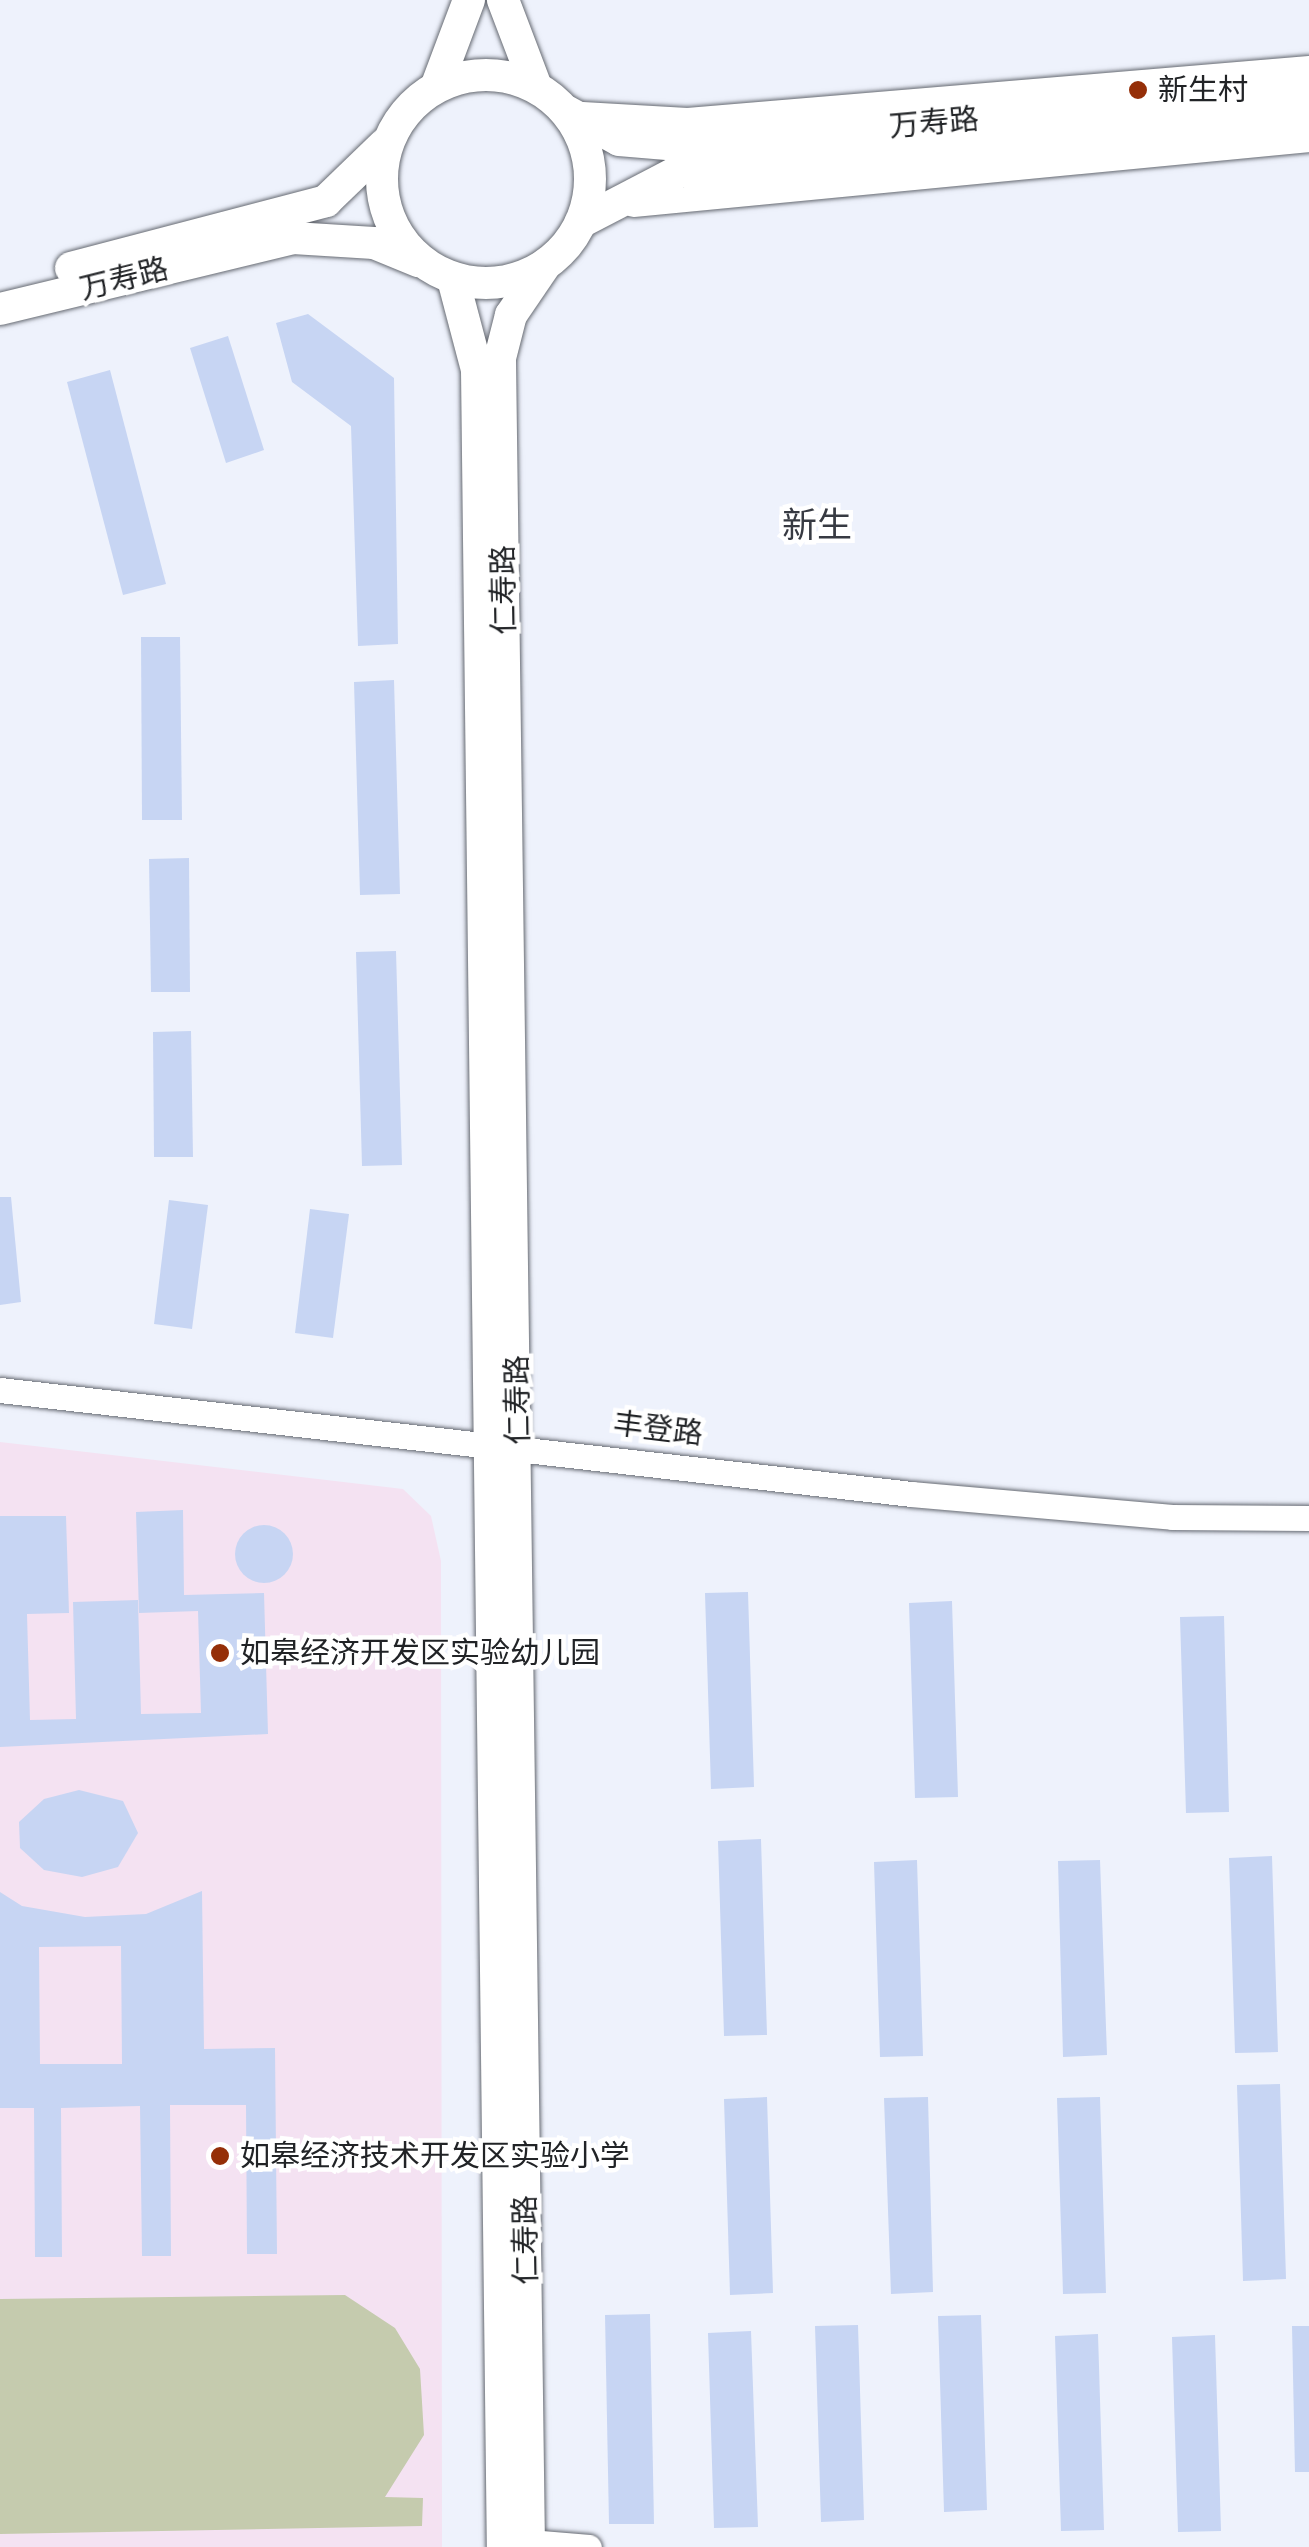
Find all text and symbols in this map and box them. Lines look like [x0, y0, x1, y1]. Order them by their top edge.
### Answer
place label: 新生村 [1158, 72, 1248, 108]
marker: 新生村 [1127, 79, 1149, 101]
street label: 万寿路 [888, 101, 980, 145]
street label: 万寿路 [76, 251, 172, 307]
district label: 新生 [782, 505, 852, 547]
street label: 仁寿路 [485, 545, 523, 635]
street label: 仁寿路 [499, 1355, 537, 1445]
street label: 丰登路 [611, 1406, 705, 1452]
place label: 如皋经济开发区实验幼儿园 [240, 1635, 600, 1671]
marker: 如皋经济开发区实验幼儿园 [209, 1642, 231, 1664]
place label: 如皋经济技术开发区实验小学 [240, 2138, 630, 2174]
marker: 如皋经济技术开发区实验小学 [209, 2145, 231, 2167]
street label: 仁寿路 [507, 2195, 545, 2285]

